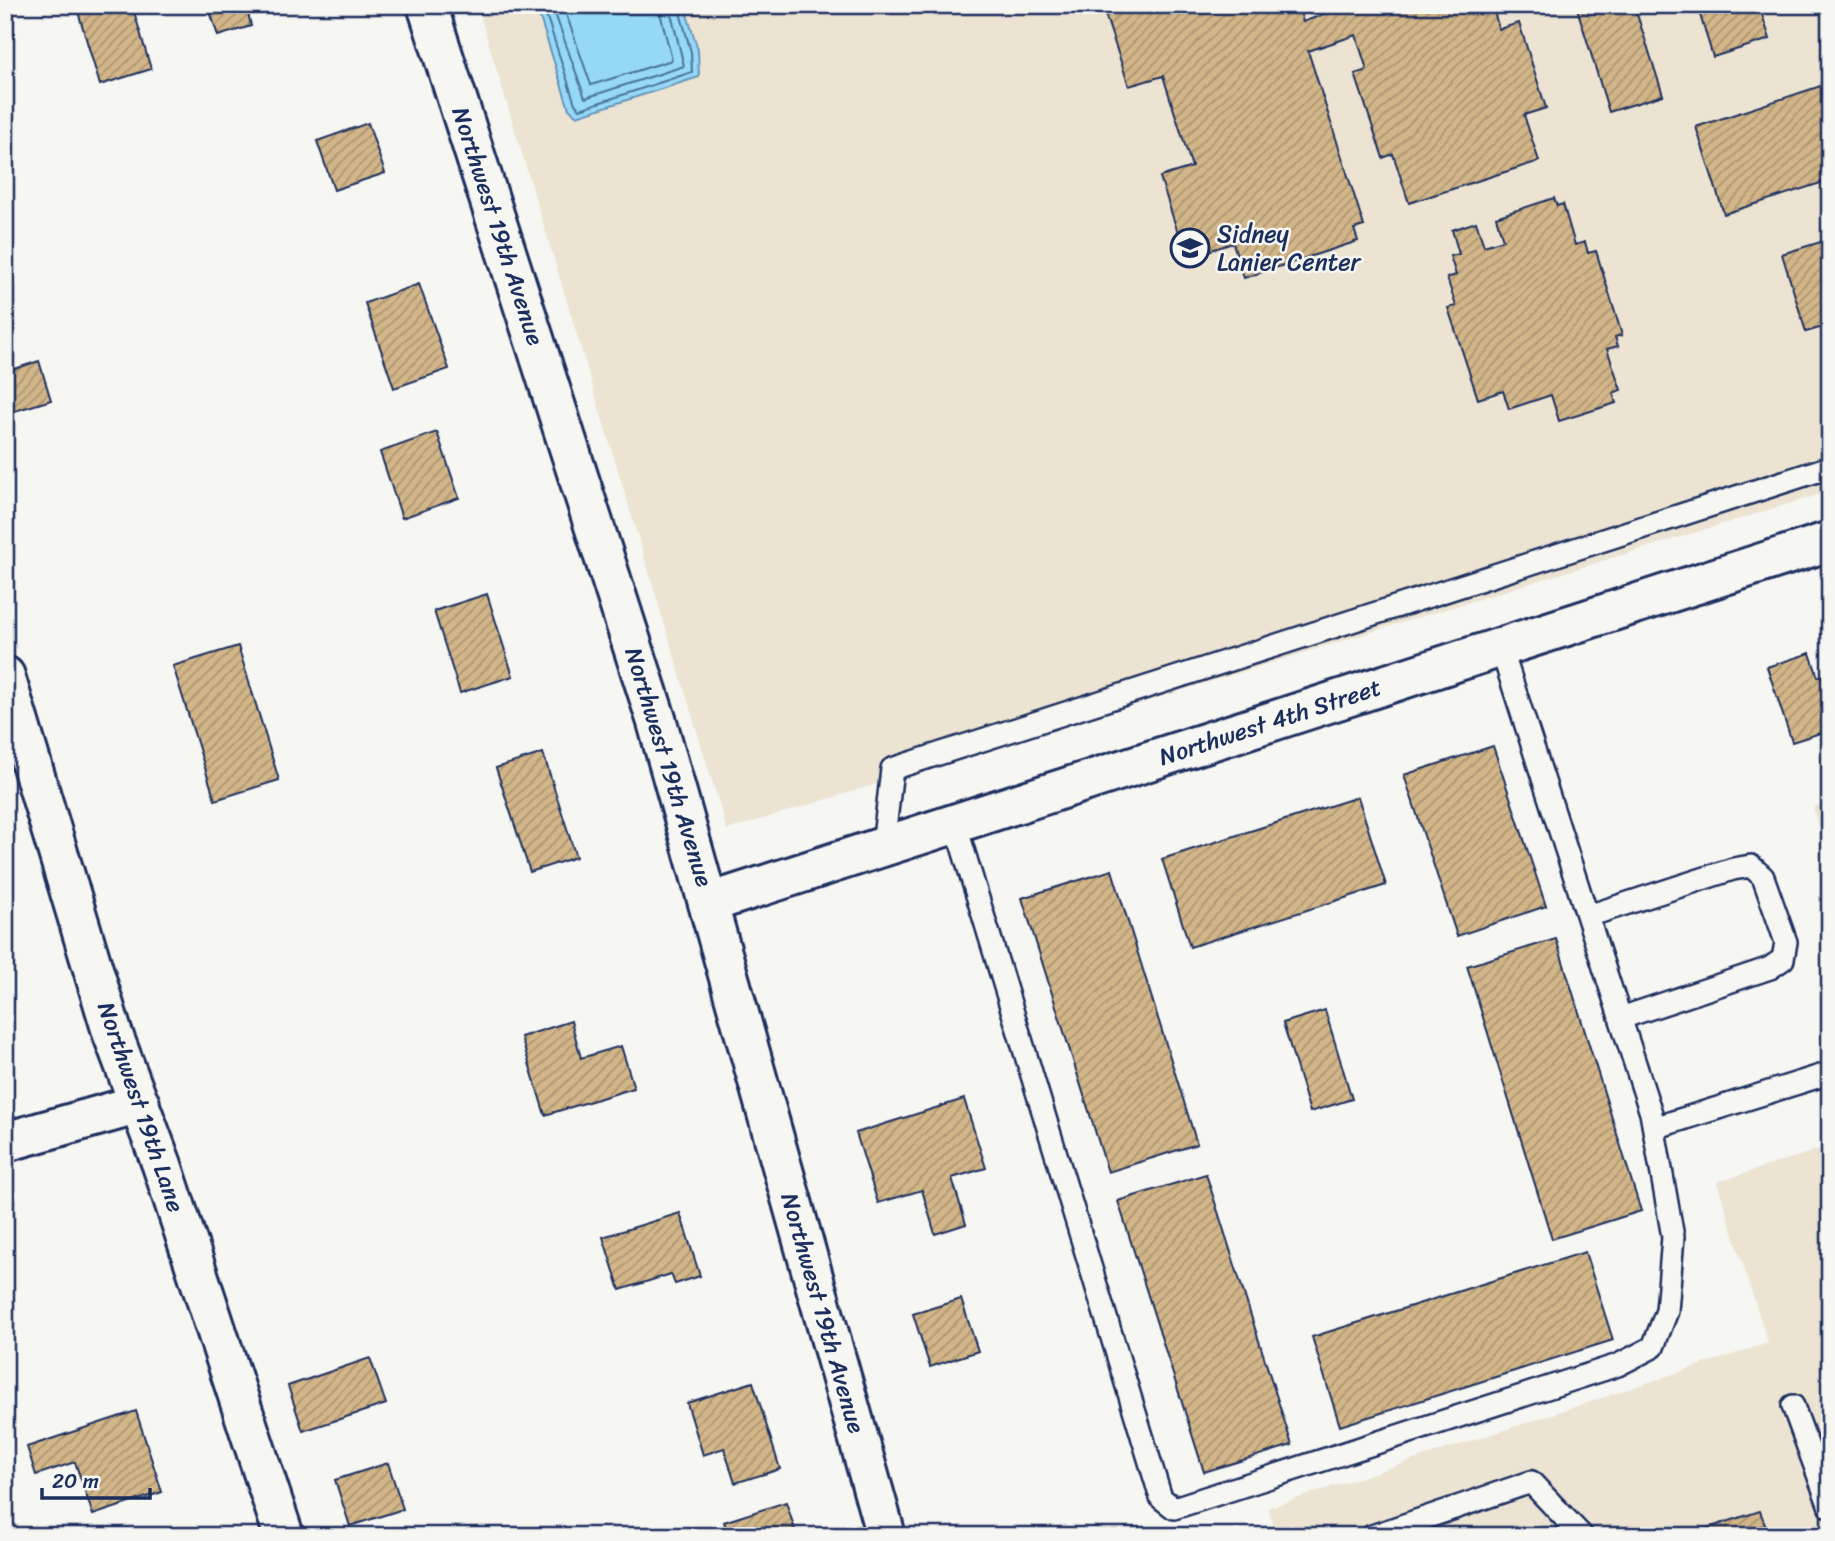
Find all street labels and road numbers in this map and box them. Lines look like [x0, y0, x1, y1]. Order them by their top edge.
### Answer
street label: Northwest 19th Avenue [440, 101, 557, 351]
street label: Northwest 19th Avenue [613, 642, 726, 892]
street label: Northwest 4th Street [1153, 666, 1387, 778]
street label: Northwest 19th Lane [85, 996, 197, 1218]
street label: Northwest 19th Avenue [769, 1188, 878, 1439]

